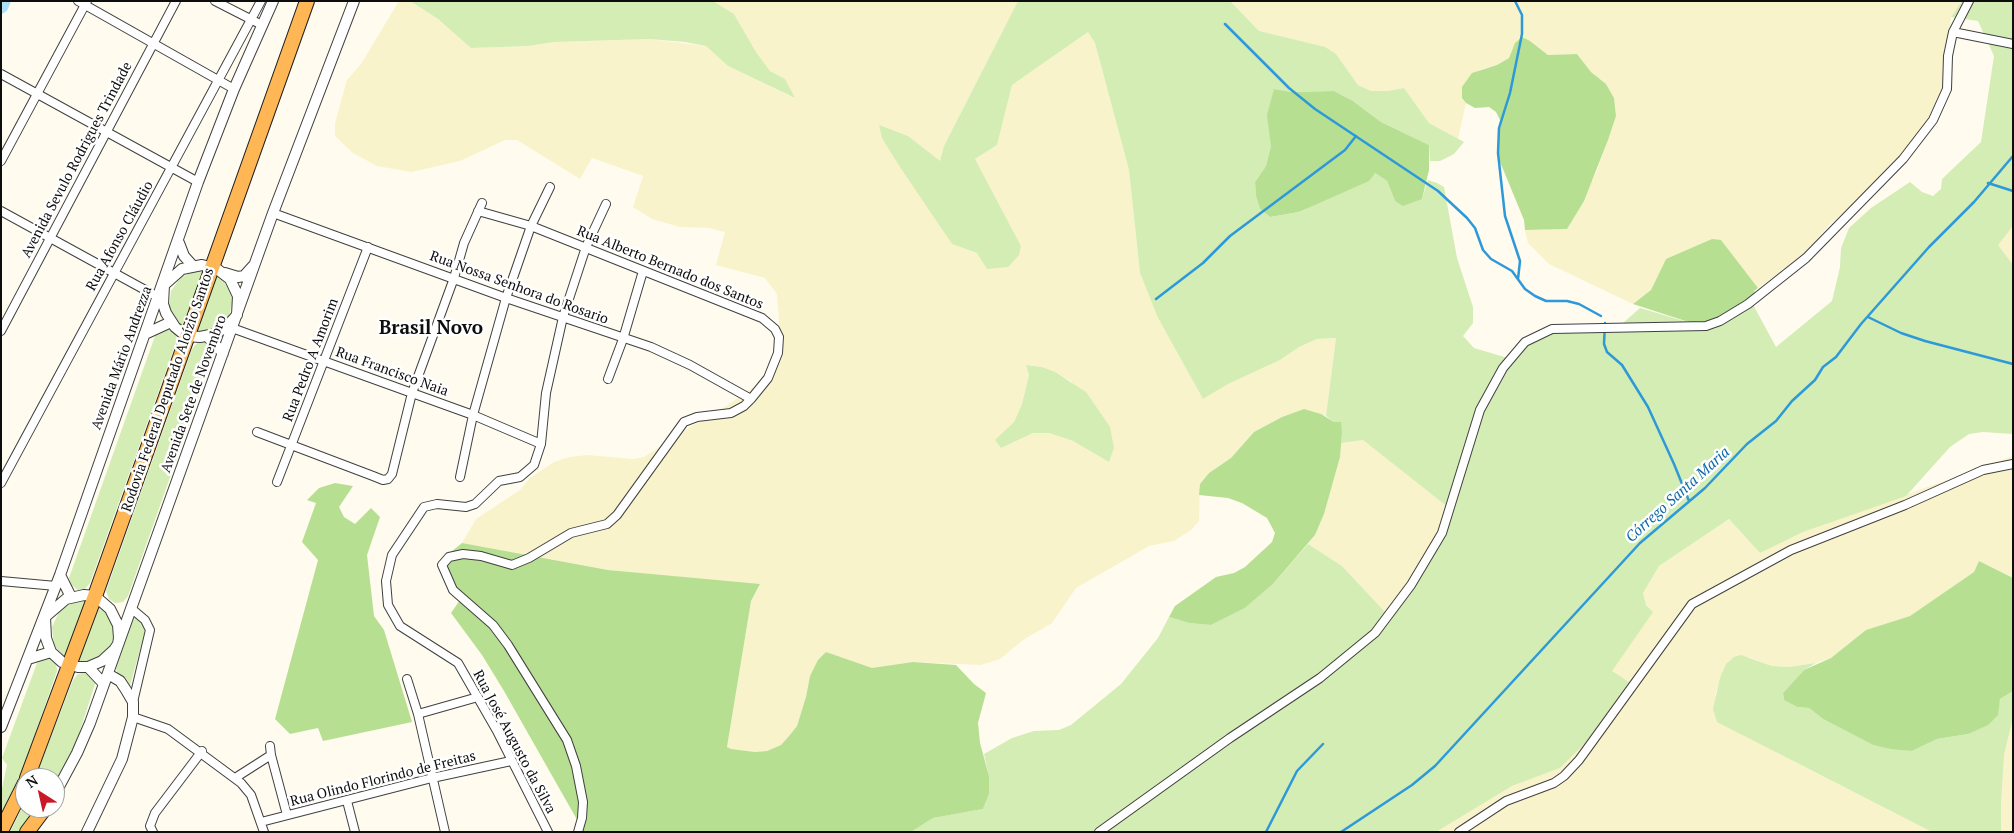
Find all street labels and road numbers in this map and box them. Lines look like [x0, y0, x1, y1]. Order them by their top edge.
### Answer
street label: Avenida Sevulo Rodrigues Trindade [18, 59, 136, 261]
street label: Rua Afonso Cláudio [83, 178, 157, 294]
street label: Rua Alberto Bernado dos Santos [574, 223, 766, 313]
street label: Rua Nossa Senhora do Rosario [428, 248, 610, 328]
street label: Rodovia Federal Deputado Aloízio Santos [118, 266, 218, 514]
street label: Avenida Mário Andrezza [88, 284, 156, 432]
street label: Rua Pedro A Amorim [280, 296, 342, 424]
street label: Avenida Sete de Novembro [158, 313, 230, 475]
street label: Rua Francisco Naia [333, 344, 451, 400]
street label: Rua José Augusto da Silva [469, 667, 559, 817]
street label: Rua Olindo Florindo de Freitas [288, 748, 478, 810]

